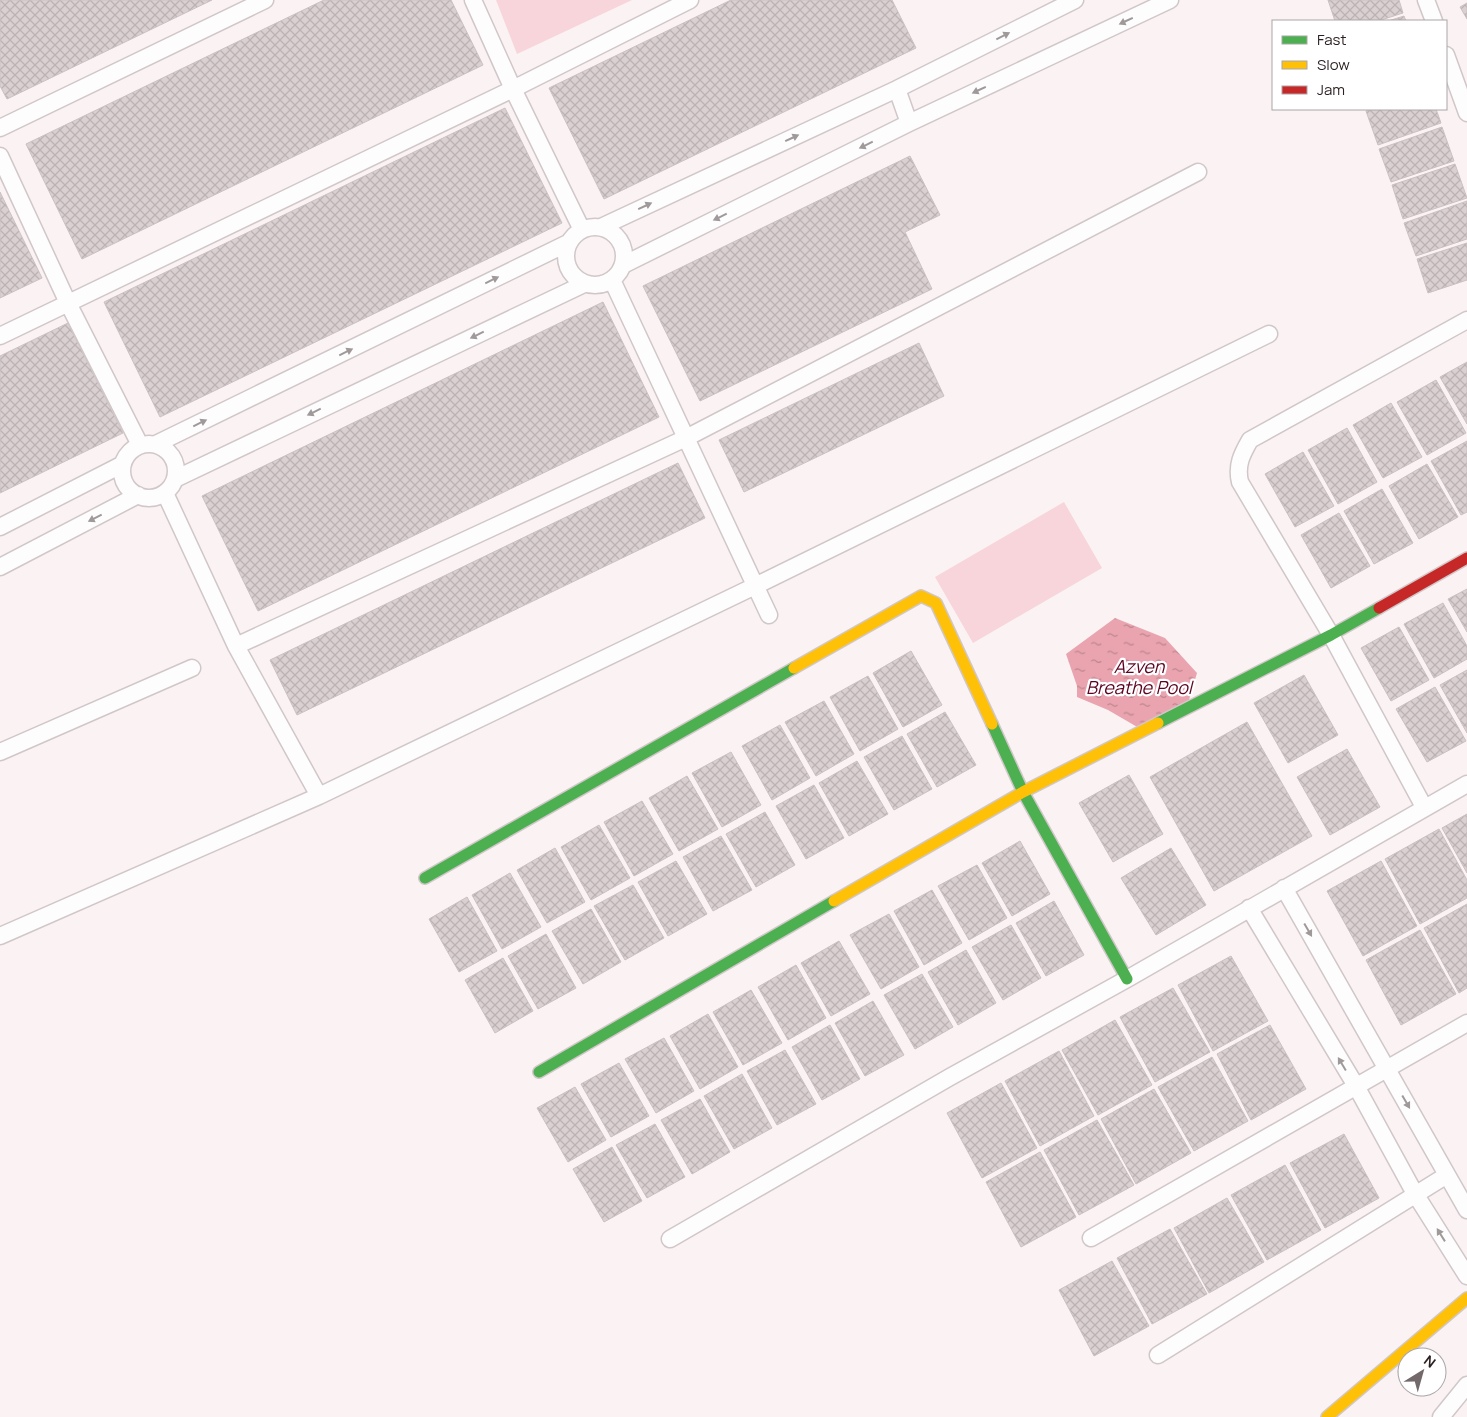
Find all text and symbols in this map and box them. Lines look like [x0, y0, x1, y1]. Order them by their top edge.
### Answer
one-way arrow [1119, 17, 1133, 25]
legend [1272, 20, 1447, 110]
text: Fast [1317, 29, 1346, 50]
one-way arrow [996, 32, 1010, 40]
text: Slow [1317, 54, 1350, 75]
text: Jam [1317, 79, 1345, 100]
one-way arrow [972, 87, 986, 95]
one-way arrow [785, 134, 799, 142]
one-way arrow [858, 141, 873, 149]
one-way arrow [638, 202, 652, 210]
one-way arrow [713, 213, 727, 221]
one-way arrow [485, 276, 499, 284]
one-way arrow [470, 331, 484, 339]
one-way arrow [339, 347, 353, 355]
one-way arrow [307, 408, 322, 417]
one-way arrow [193, 419, 207, 427]
one-way arrow [88, 514, 102, 522]
water label: Azven Breathe Pool [1086, 654, 1195, 699]
one-way arrow [1304, 923, 1312, 938]
one-way arrow [1338, 1057, 1347, 1070]
one-way arrow [1401, 1095, 1410, 1108]
one-way arrow [1436, 1228, 1446, 1241]
north arrow [1397, 1347, 1447, 1397]
text: N [1420, 1351, 1440, 1372]

